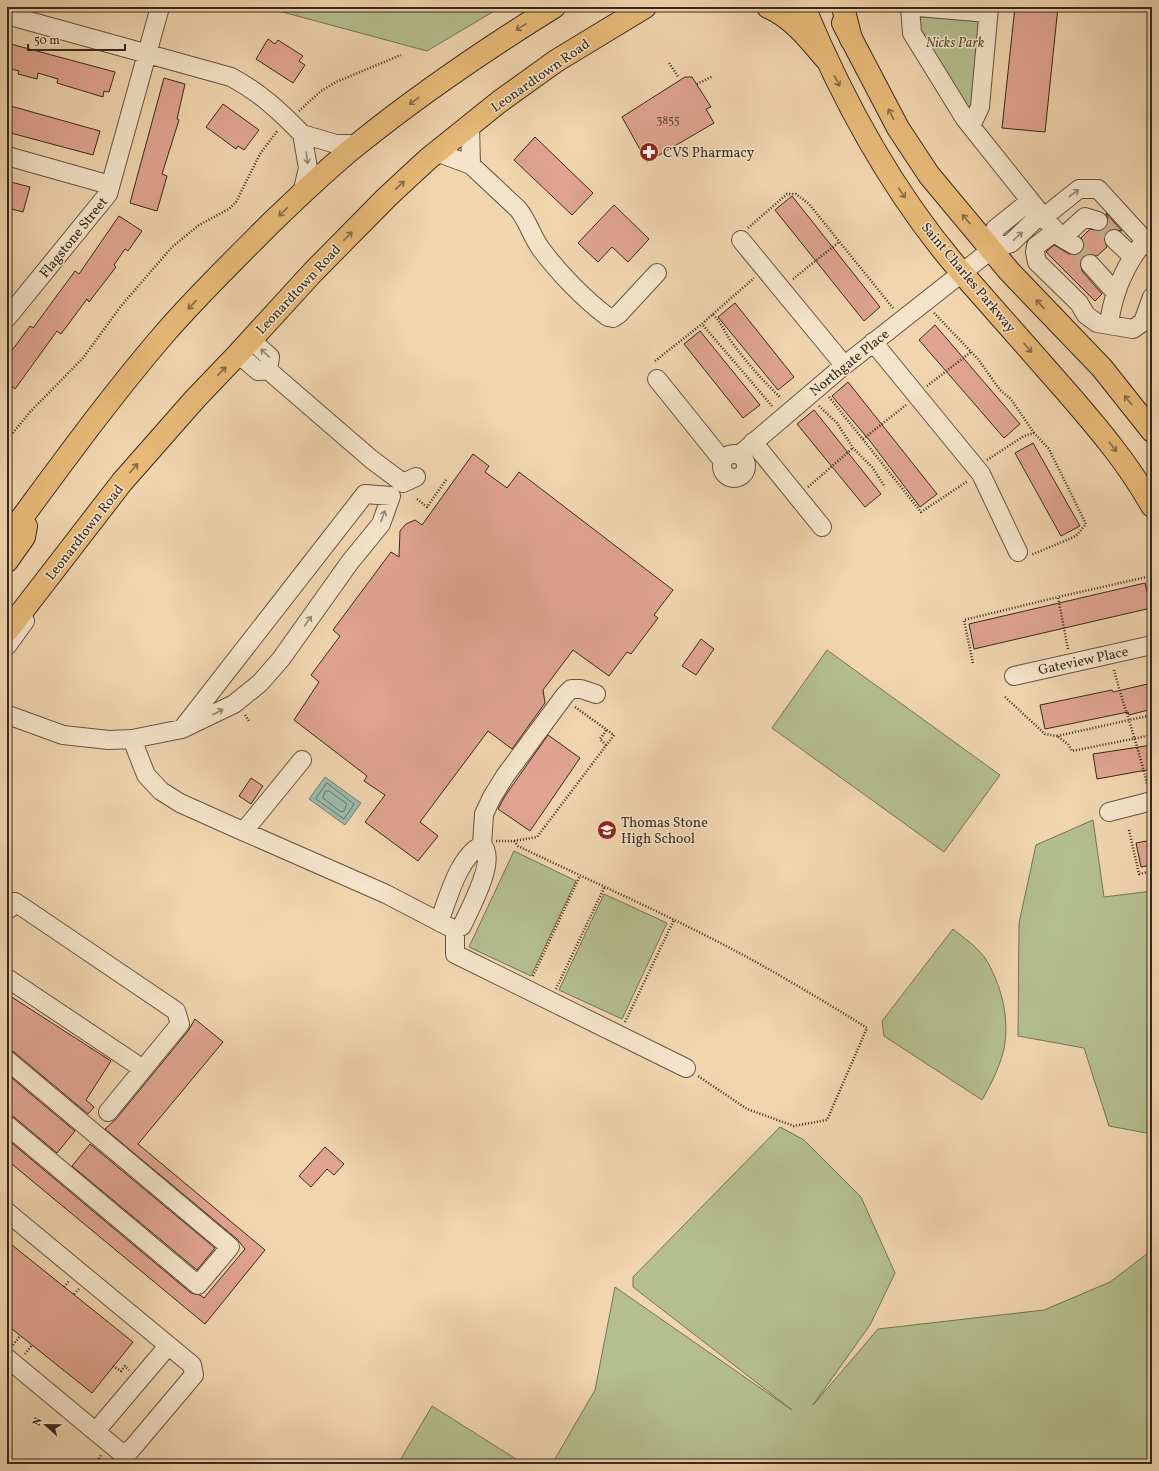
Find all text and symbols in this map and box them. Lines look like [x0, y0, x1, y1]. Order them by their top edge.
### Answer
one-way arrow [515, 24, 527, 32]
scale bar [28, 26, 125, 52]
text: 50 m [34, 33, 60, 49]
park label: Nicks Park [926, 34, 985, 53]
street label: Leonardtown Road [488, 35, 594, 117]
one-way arrow [834, 75, 841, 87]
one-way arrow [409, 97, 420, 105]
one-way arrow [887, 108, 894, 120]
house number: 3855 [656, 113, 680, 129]
pharmacy icon: CVS Pharmacy [638, 141, 660, 163]
place label: CVS Pharmacy [663, 144, 755, 163]
one-way arrow [303, 151, 311, 164]
one-way arrow [395, 180, 405, 190]
one-way arrow [898, 188, 906, 199]
one-way arrow [1069, 189, 1080, 197]
street label: Flagstone Street [36, 193, 113, 282]
one-way arrow [278, 207, 288, 217]
one-way arrow [962, 214, 971, 225]
street label: Saint Charles Parkway [916, 219, 1020, 337]
one-way arrow [344, 231, 353, 241]
one-way arrow [1013, 231, 1023, 240]
street label: Leonardtown Road [252, 241, 346, 339]
one-way arrow [1035, 299, 1045, 309]
one-way arrow [187, 300, 197, 310]
street label: Northgate Place [806, 325, 894, 401]
one-way arrow [1024, 343, 1033, 353]
one-way arrow [260, 348, 270, 357]
one-way arrow [217, 366, 226, 376]
one-way arrow [1124, 395, 1132, 406]
one-way arrow [1109, 441, 1117, 452]
one-way arrow [130, 463, 139, 473]
street label: Leonardtown Road [42, 481, 129, 585]
one-way arrow [380, 510, 388, 522]
one-way arrow [304, 616, 312, 627]
street label: Gateview Place [1036, 643, 1131, 680]
one-way arrow [211, 708, 223, 716]
place label: Thomas Stone High School [621, 814, 708, 849]
school or university icon: Thomas Stone High School [596, 819, 618, 841]
north arrow [26, 1405, 66, 1445]
text: N [30, 1415, 47, 1428]

